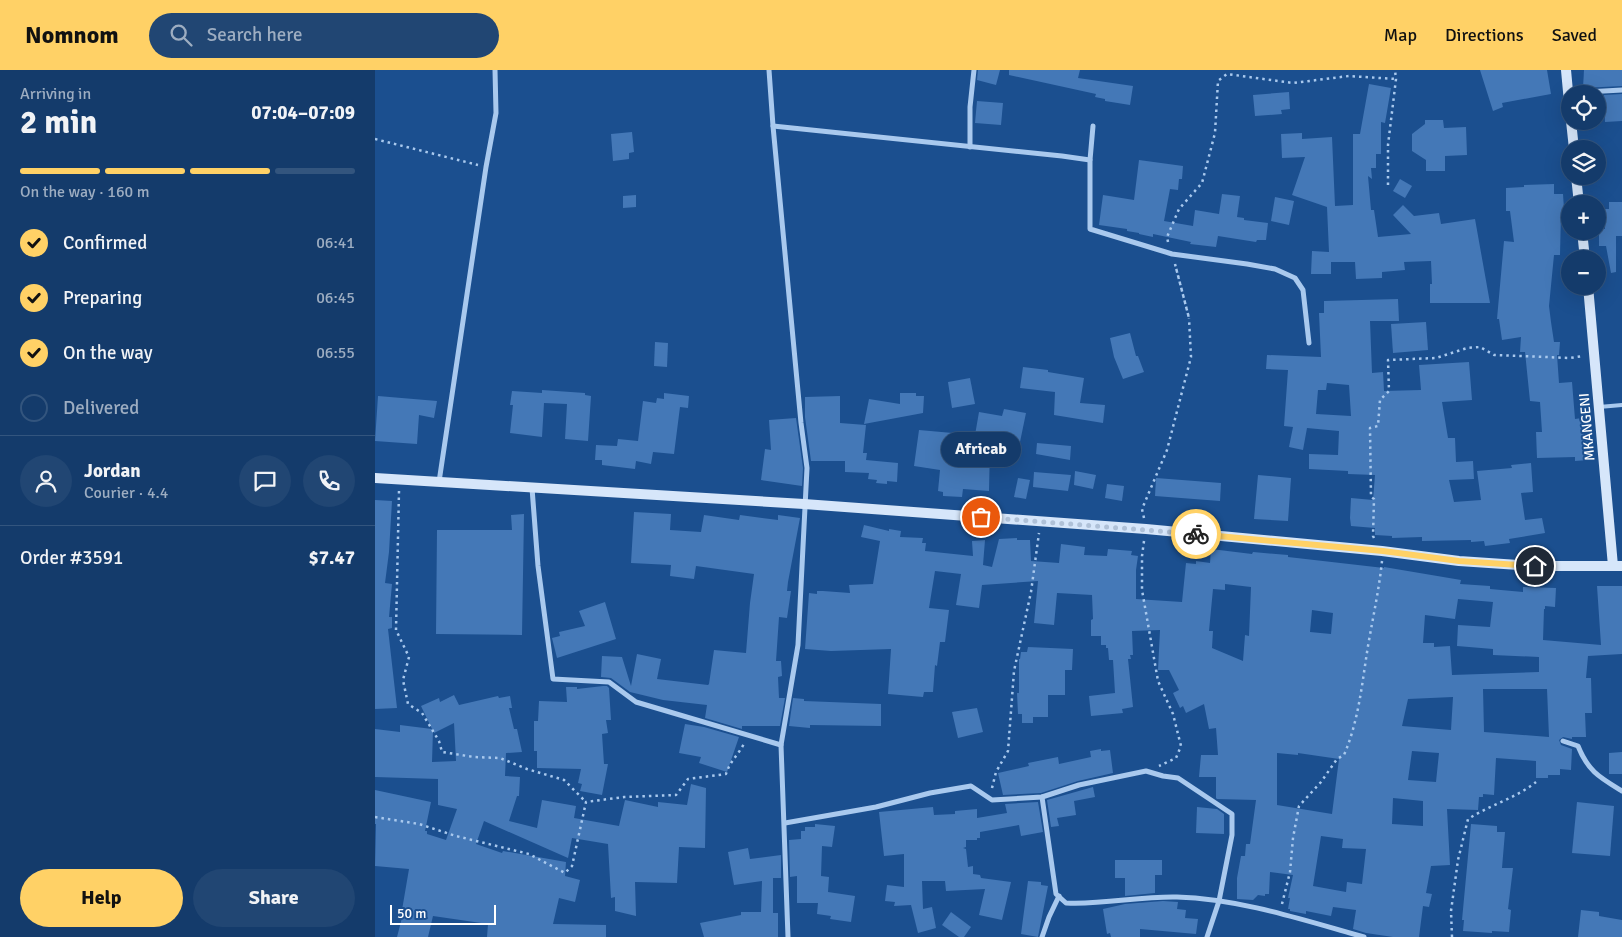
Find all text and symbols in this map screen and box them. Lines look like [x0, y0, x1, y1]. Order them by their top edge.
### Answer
search box [149, 13, 499, 58]
text: Nomnom [25, 20, 119, 50]
icon: search [167, 21, 195, 49]
text: Search here [207, 23, 303, 47]
text: Map [1384, 24, 1417, 46]
text: Directions [1445, 24, 1524, 46]
text: Saved [1552, 24, 1597, 46]
text: Arriving in [20, 84, 91, 104]
map controls [1561, 85, 1606, 295]
button: locate [1561, 85, 1606, 130]
text: 07:04–07:09 [251, 101, 355, 125]
text: 2 min [20, 103, 97, 142]
button: layers [1561, 140, 1606, 185]
text: On the way · 160 m [20, 182, 150, 202]
button: + [1561, 195, 1606, 240]
icon: check [20, 229, 48, 257]
text: Confirmed [63, 231, 147, 255]
text: 06:41 [316, 233, 355, 253]
button: − [1561, 250, 1606, 295]
icon: check [20, 284, 48, 312]
text: Preparing [63, 286, 142, 310]
text: 06:45 [316, 288, 355, 308]
icon: check [20, 339, 48, 367]
text: On the way [63, 341, 153, 365]
text: 06:55 [316, 343, 355, 363]
street label: MKANGENI [1576, 392, 1598, 462]
text: Delivered [63, 396, 139, 420]
callout: Africab [941, 432, 1021, 467]
text: Africab [955, 439, 1007, 459]
button: person [20, 455, 72, 507]
button: chat [239, 455, 291, 507]
button: phone [303, 455, 355, 507]
text: Jordan [84, 459, 141, 483]
text: Courier · 4.4 [84, 483, 168, 503]
pin [960, 496, 1002, 538]
icon: bag [967, 503, 995, 531]
courier [1171, 509, 1221, 559]
icon: bike [1182, 520, 1210, 548]
pin [1514, 545, 1556, 587]
text: Order #3591 [20, 546, 123, 570]
text: $7.47 [309, 546, 355, 570]
icon: home [1521, 552, 1549, 580]
button: Help [20, 869, 183, 927]
button: Share [193, 869, 355, 927]
scale bar [390, 902, 496, 925]
text: 50 m [397, 905, 426, 922]

